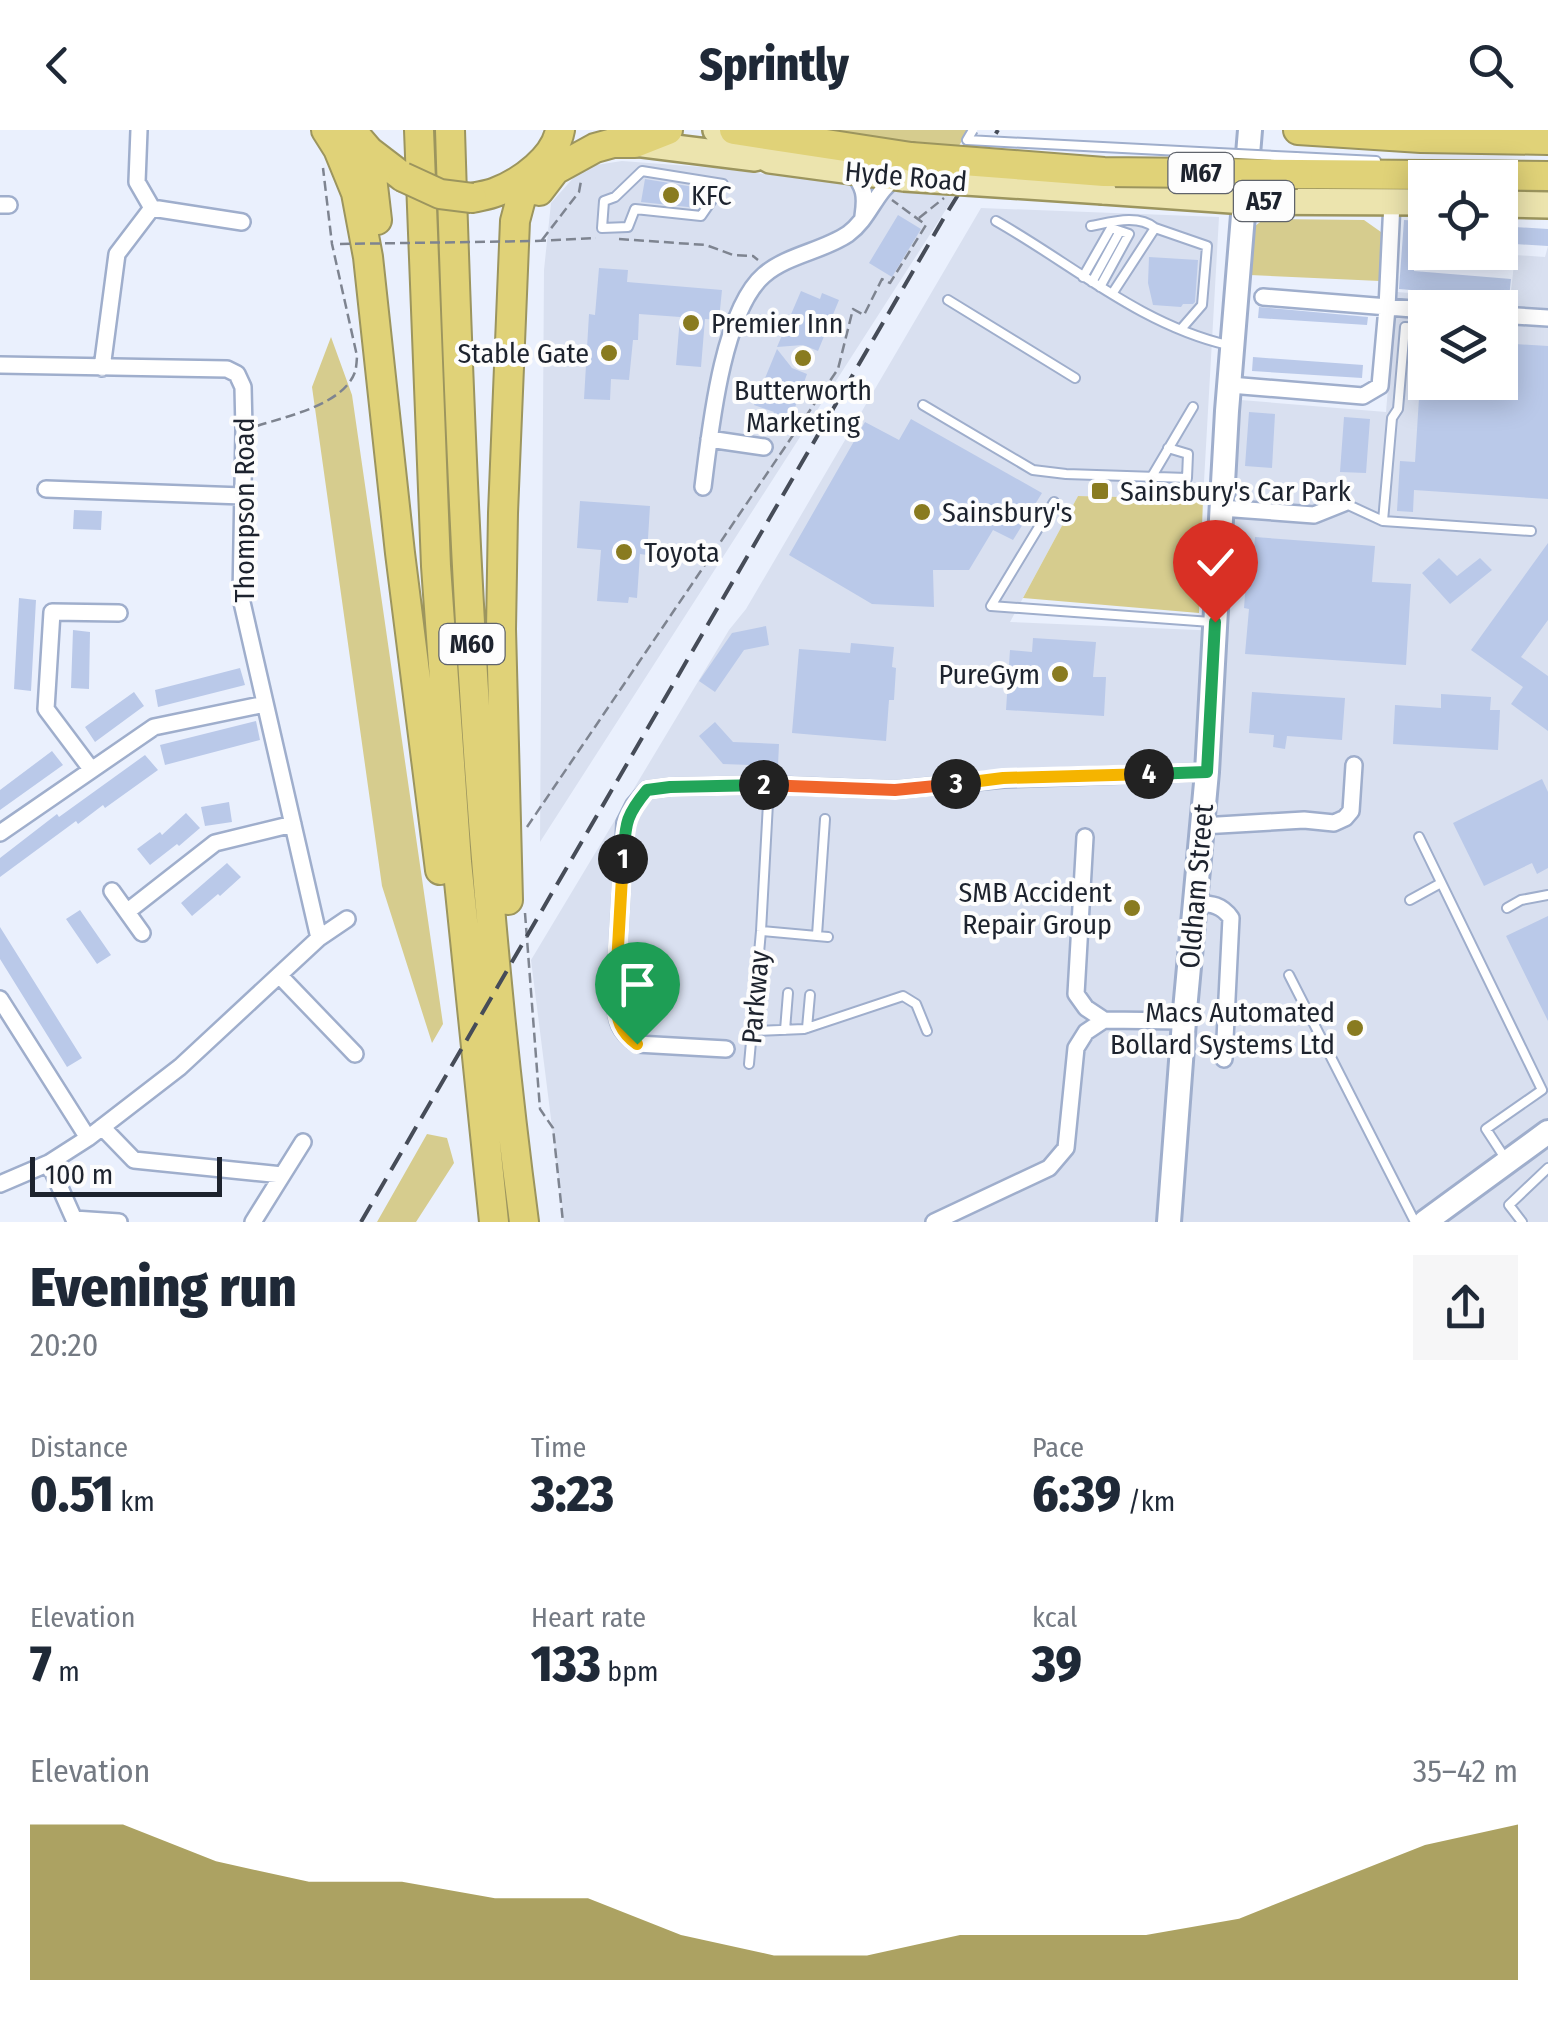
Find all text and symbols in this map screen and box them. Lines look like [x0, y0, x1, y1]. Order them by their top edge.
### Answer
icon: back [30, 38, 85, 93]
text: Sprintly [699, 38, 849, 92]
icon: search [1463, 38, 1518, 93]
road number: M67 [1168, 153, 1234, 193]
street label: Hyde Road [843, 155, 969, 198]
map controls [1408, 160, 1518, 400]
button: locate [1408, 160, 1518, 270]
place label: KFC [691, 179, 732, 212]
road number: A57 [1234, 181, 1294, 221]
marker: KFC [660, 184, 682, 206]
button: layers [1408, 290, 1518, 400]
place label: Premier Inn [711, 307, 844, 340]
marker: Premier Inn [680, 312, 702, 334]
place label: Stable Gate [458, 337, 589, 370]
marker: Stable Gate [598, 342, 620, 364]
marker: Butterworth Marketing [792, 347, 814, 369]
place label: Butterworth Marketing [734, 374, 872, 439]
street label: Thompson Road [228, 418, 261, 602]
place label: Sainsbury's Car Park [1120, 475, 1352, 508]
marker: Sainsbury's Car Park [1089, 480, 1111, 502]
place label: Sainsbury's [942, 496, 1073, 529]
marker: Sainsbury's [911, 501, 933, 523]
pin [1173, 520, 1258, 623]
icon: check [1188, 535, 1243, 590]
place label: Toyota [644, 536, 720, 569]
marker: Toyota [613, 541, 635, 563]
road number: M60 [440, 624, 504, 664]
place label: PureGym [938, 658, 1040, 691]
marker: PureGym [1049, 663, 1071, 685]
pin: 4 [1124, 749, 1174, 799]
text: 4 [1142, 757, 1156, 790]
pin: 3 [931, 759, 981, 809]
pin: 2 [739, 760, 789, 810]
text: 3 [949, 767, 963, 800]
text: 2 [758, 768, 770, 801]
street label: Oldham Street [1173, 801, 1220, 970]
pin: 1 [598, 834, 648, 884]
text: 1 [617, 842, 629, 875]
place label: SMB Accident Repair Group [959, 876, 1113, 941]
marker: SMB Accident Repair Group [1121, 897, 1143, 919]
pin [595, 942, 680, 1045]
street label: Parkway [735, 949, 776, 1045]
icon: arrive [610, 957, 665, 1012]
place label: Macs Automated Bollard Systems Ltd [1110, 996, 1335, 1061]
marker: Macs Automated Bollard Systems Ltd [1344, 1017, 1366, 1039]
scale bar [30, 1152, 222, 1196]
text: 100 m [45, 1158, 113, 1191]
text: Evening run [30, 1255, 297, 1321]
button: share [1413, 1255, 1518, 1360]
text: 20:20 [30, 1326, 98, 1364]
text: Distance [30, 1431, 128, 1464]
text: Time [531, 1431, 586, 1464]
text: Pace [1032, 1431, 1084, 1464]
text: 0.51 [30, 1464, 114, 1524]
text: 3:23 [531, 1464, 614, 1524]
text: 6:39 [1032, 1464, 1121, 1524]
text: km [114, 1485, 155, 1518]
text: /km [1121, 1485, 1175, 1518]
text: Elevation [30, 1601, 135, 1634]
text: Heart rate [531, 1601, 646, 1634]
text: kcal [1032, 1601, 1077, 1634]
text: 7 [30, 1634, 52, 1694]
text: 133 [531, 1634, 601, 1694]
text: 39 [1032, 1634, 1082, 1694]
text: m [52, 1655, 80, 1688]
text: bpm [601, 1655, 659, 1688]
text: Elevation [30, 1752, 150, 1790]
text: 35–42 m [1413, 1752, 1518, 1790]

